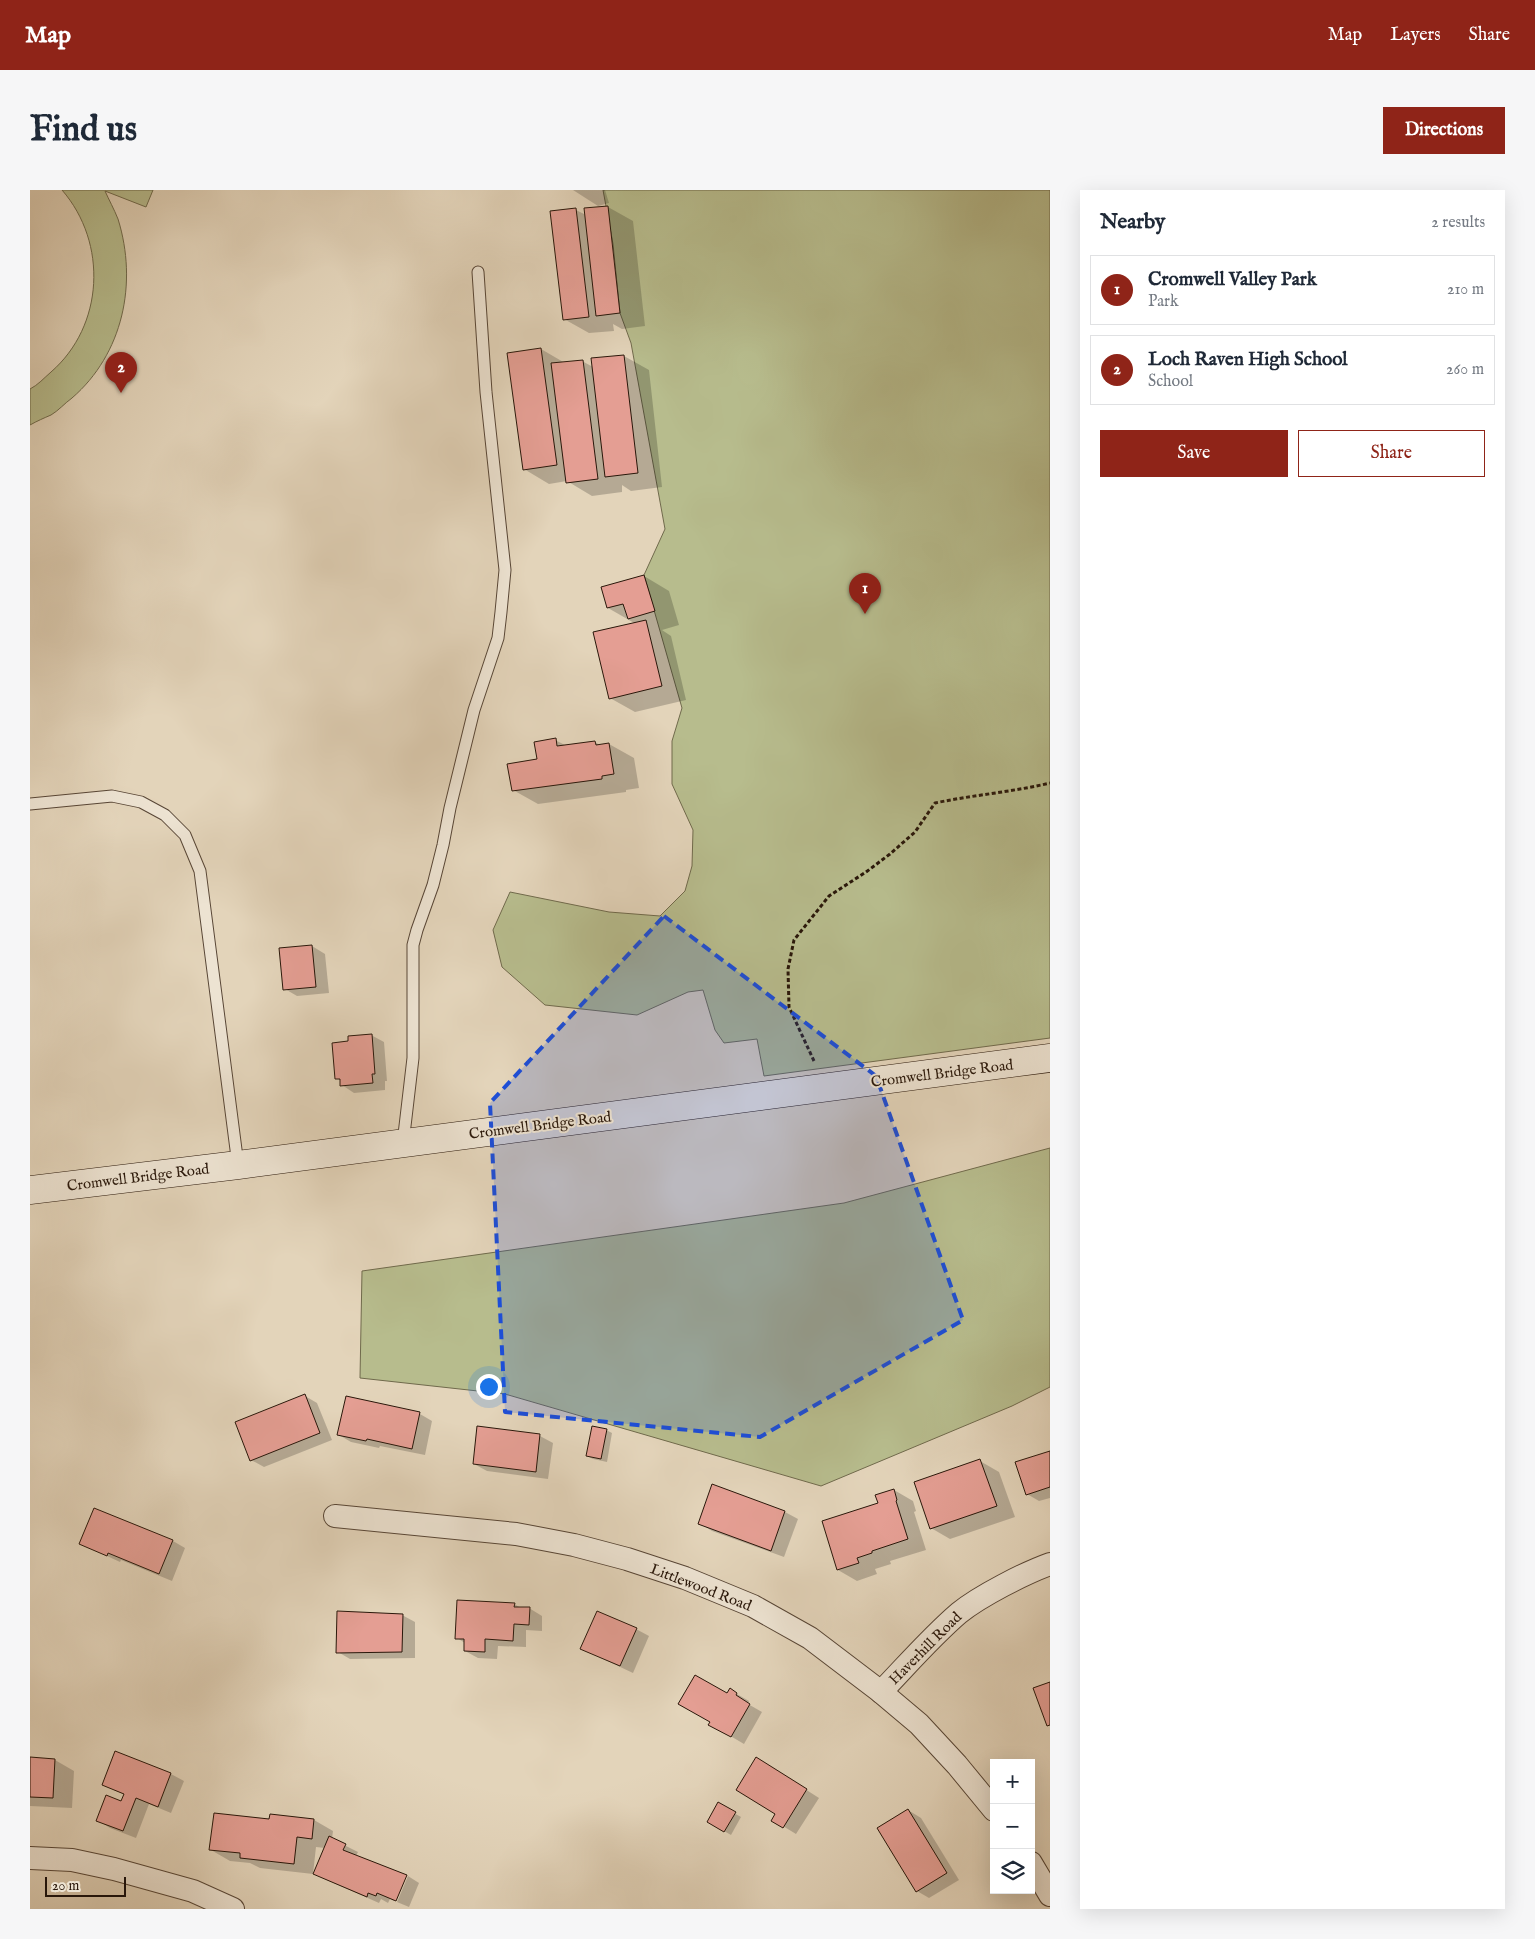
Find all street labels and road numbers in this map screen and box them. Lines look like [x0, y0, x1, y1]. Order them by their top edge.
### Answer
street label: Cromwell Bridge Road [870, 1055, 1015, 1092]
street label: Cromwell Bridge Road [468, 1107, 613, 1144]
street label: Cromwell Bridge Road [66, 1159, 211, 1196]
street label: Littlewood Road [647, 1559, 755, 1616]
street label: Haverhill Road [885, 1607, 967, 1689]

